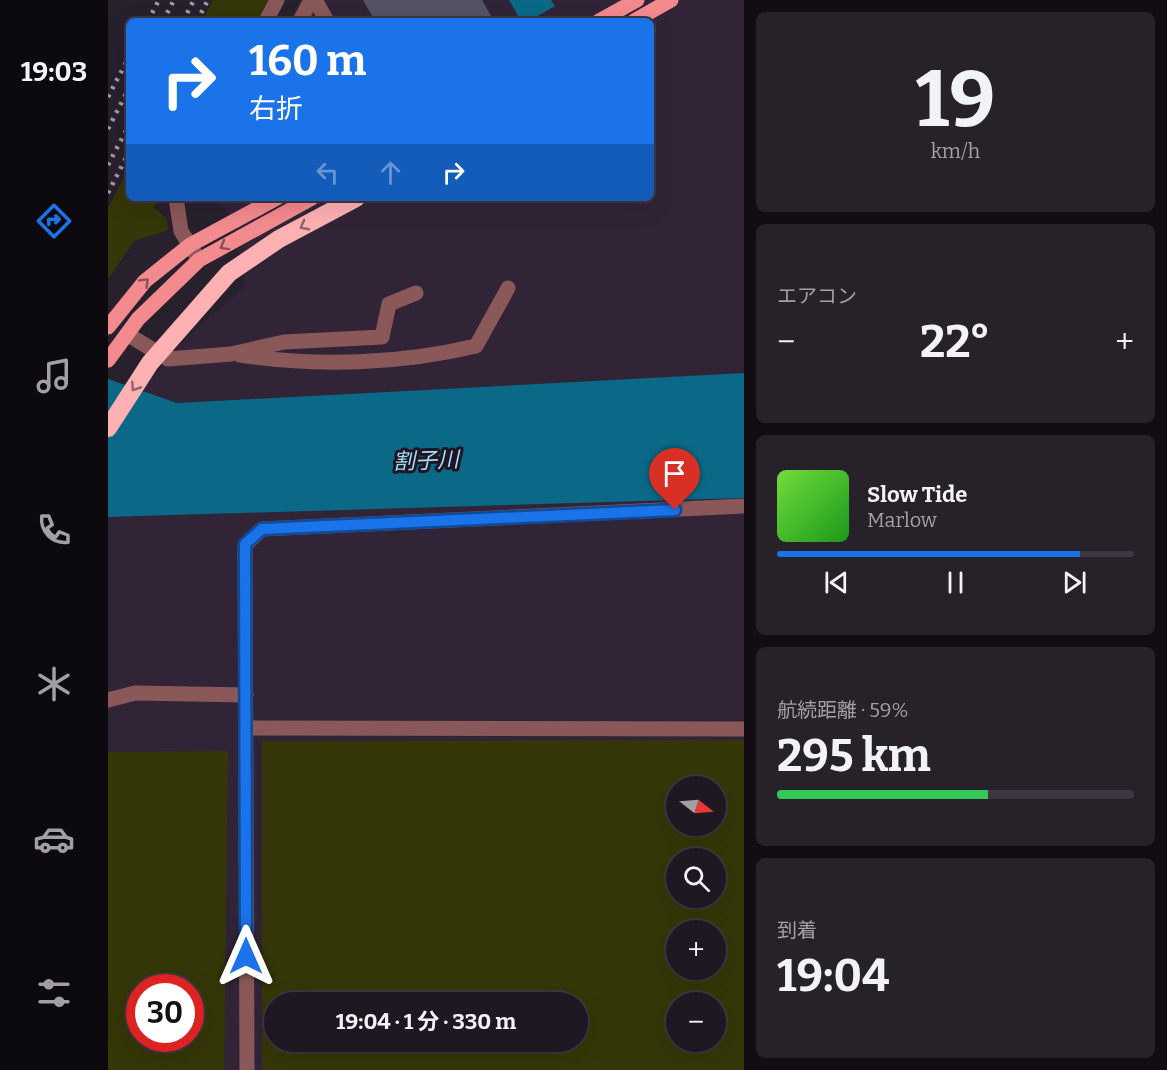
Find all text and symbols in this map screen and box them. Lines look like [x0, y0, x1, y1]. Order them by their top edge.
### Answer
text: 160 m [249, 36, 366, 86]
icon: right [150, 42, 228, 120]
text: 19 [916, 53, 995, 147]
text: 19:03 [21, 56, 87, 88]
text: 右折 [249, 93, 303, 125]
text: km/h [931, 139, 980, 163]
icon: left [311, 156, 344, 189]
icon: ahead [374, 156, 407, 189]
icon: right [437, 156, 470, 189]
icon: directions [33, 200, 75, 242]
one-way arrow [300, 219, 311, 230]
one-way arrow [220, 239, 230, 250]
one-way arrow [138, 279, 149, 289]
text: エアコン [777, 284, 857, 308]
text: 22° [920, 315, 990, 369]
text: − [777, 322, 795, 362]
text: + [1115, 322, 1134, 362]
icon: music [33, 355, 75, 397]
one-way arrow [131, 380, 142, 391]
water label: 割子川 [393, 446, 461, 475]
pin [649, 448, 700, 510]
icon: arrive [658, 457, 691, 490]
text: Slow Tide [867, 481, 967, 508]
text: Marlow [867, 508, 937, 532]
icon: phone [33, 509, 75, 551]
icon: previous [820, 566, 853, 599]
icon: pause [939, 566, 972, 599]
icon: next [1058, 566, 1091, 599]
icon: climate [33, 663, 75, 705]
text: 航続距離 · 59% [777, 698, 908, 722]
text: 295 km [777, 729, 931, 783]
north arrow [666, 776, 726, 836]
map controls [666, 776, 726, 1052]
icon: car [33, 818, 75, 860]
button: search [666, 848, 726, 908]
text: 到着 [777, 918, 817, 942]
button: + [666, 920, 726, 980]
position arrow [214, 924, 278, 988]
text: 19:04 [777, 949, 890, 1003]
icon: filters [33, 972, 75, 1014]
speed limit sign: 30 [126, 974, 204, 1052]
button: − [666, 992, 726, 1052]
text: 19:04 · 1 分 · 330 m [336, 1008, 516, 1035]

